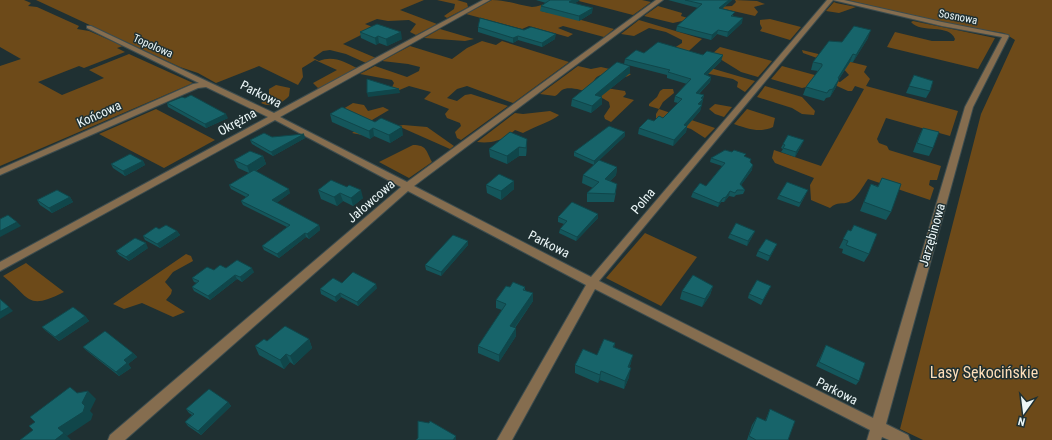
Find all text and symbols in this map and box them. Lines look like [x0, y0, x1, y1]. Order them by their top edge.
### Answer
street label: Sosnowa [937, 7, 979, 27]
street label: Topolowa [131, 31, 175, 61]
street label: Parkowa [238, 77, 284, 111]
street label: Końcowa [75, 98, 123, 130]
street label: Okrężna [215, 105, 259, 139]
street label: Jałowcowa [344, 176, 398, 226]
street label: Polna [628, 185, 658, 217]
street label: Jarzębinowa [916, 202, 948, 268]
street label: Parkowa [526, 227, 572, 261]
park label: Lasy Sękocińskie [930, 363, 1038, 382]
street label: Parkowa [814, 374, 860, 408]
north arrow [1004, 392, 1044, 432]
text: N [1017, 414, 1027, 428]

